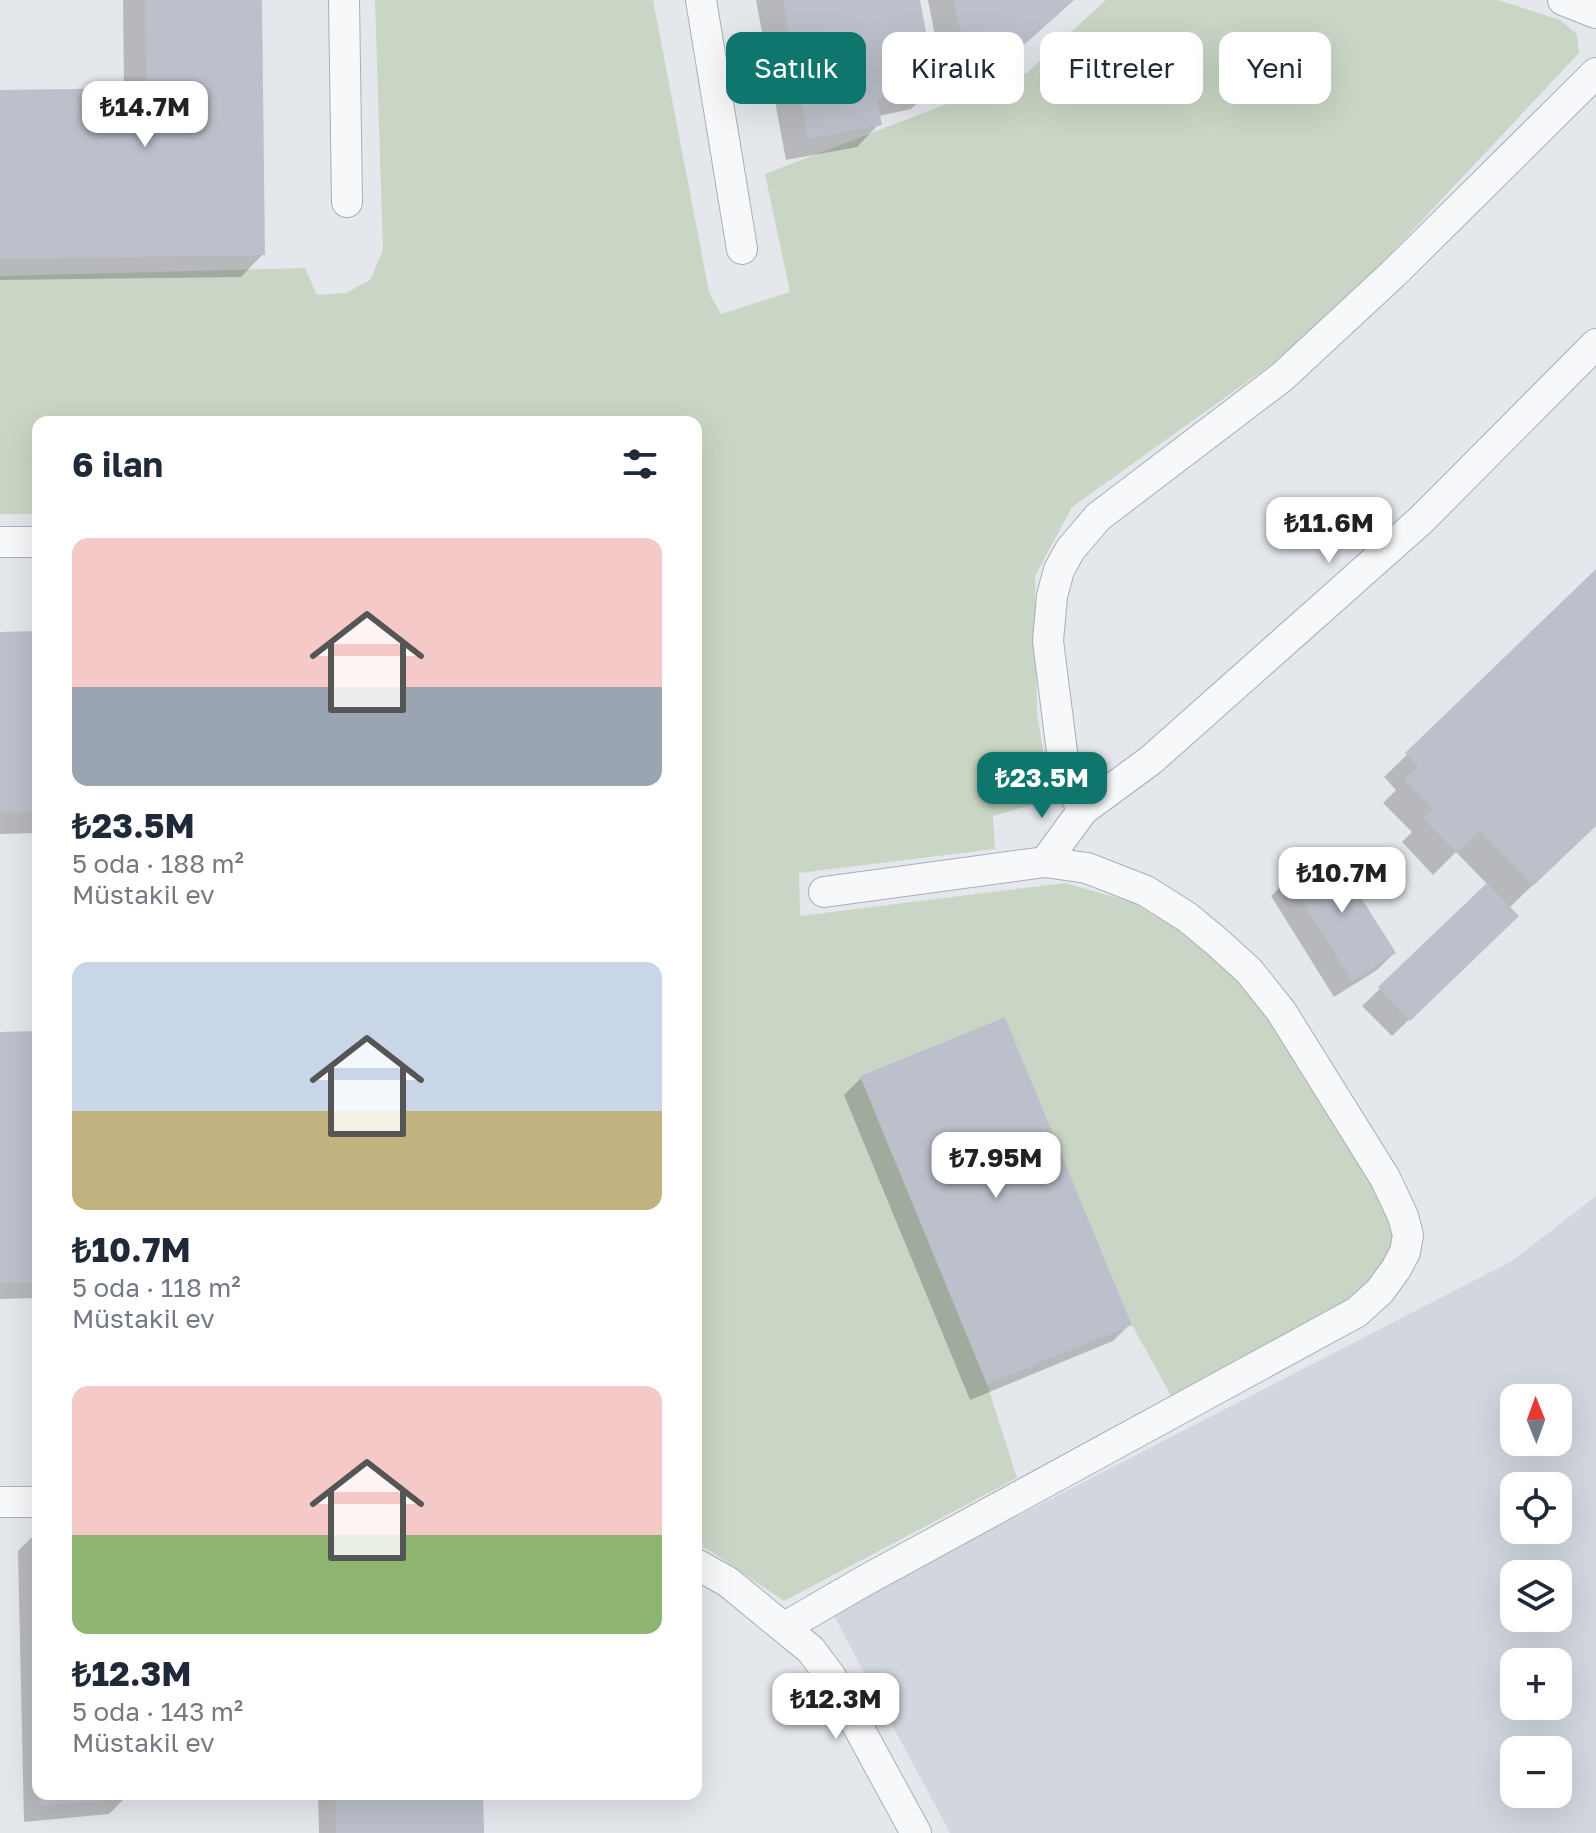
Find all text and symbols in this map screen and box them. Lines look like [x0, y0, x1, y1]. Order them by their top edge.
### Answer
chip: Satılık [726, 32, 866, 104]
chip: Kiralık [882, 32, 1024, 104]
chip: Filtreler [1040, 32, 1203, 104]
chip: Yeni [1219, 32, 1331, 104]
pin: ₺14.7M [80, 81, 210, 149]
text: ₺14.7M [100, 91, 190, 122]
icon: filters [618, 442, 662, 486]
text: 6 ilan [72, 444, 163, 484]
pin: ₺11.6M [1264, 497, 1394, 565]
text: ₺11.6M [1284, 507, 1374, 538]
icon: home [295, 590, 439, 734]
pin: ₺23.5M [977, 752, 1107, 820]
text: ₺23.5M [995, 762, 1089, 793]
text: ₺23.5M [72, 805, 195, 845]
pin: ₺10.7M [1277, 847, 1407, 915]
text: 5 oda · 188 m² [72, 848, 244, 879]
text: ₺10.7M [1297, 857, 1387, 888]
text: Müstakil ev [72, 879, 215, 910]
icon: home [295, 1014, 439, 1158]
pin: ₺7.95M [931, 1132, 1061, 1200]
text: ₺7.95M [950, 1142, 1042, 1173]
text: ₺10.7M [72, 1229, 191, 1269]
text: 5 oda · 118 m² [72, 1272, 241, 1303]
text: Müstakil ev [72, 1303, 215, 1334]
north arrow [1500, 1384, 1572, 1456]
map controls [1500, 1384, 1572, 1808]
icon: home [295, 1438, 439, 1582]
button: locate [1500, 1472, 1572, 1544]
button: layers [1500, 1560, 1572, 1632]
button: + [1500, 1648, 1572, 1720]
text: ₺12.3M [72, 1653, 192, 1693]
pin: ₺12.3M [771, 1673, 901, 1741]
text: ₺12.3M [790, 1683, 882, 1714]
text: 5 oda · 143 m² [72, 1696, 243, 1727]
text: Müstakil ev [72, 1727, 215, 1758]
button: − [1500, 1736, 1572, 1808]

